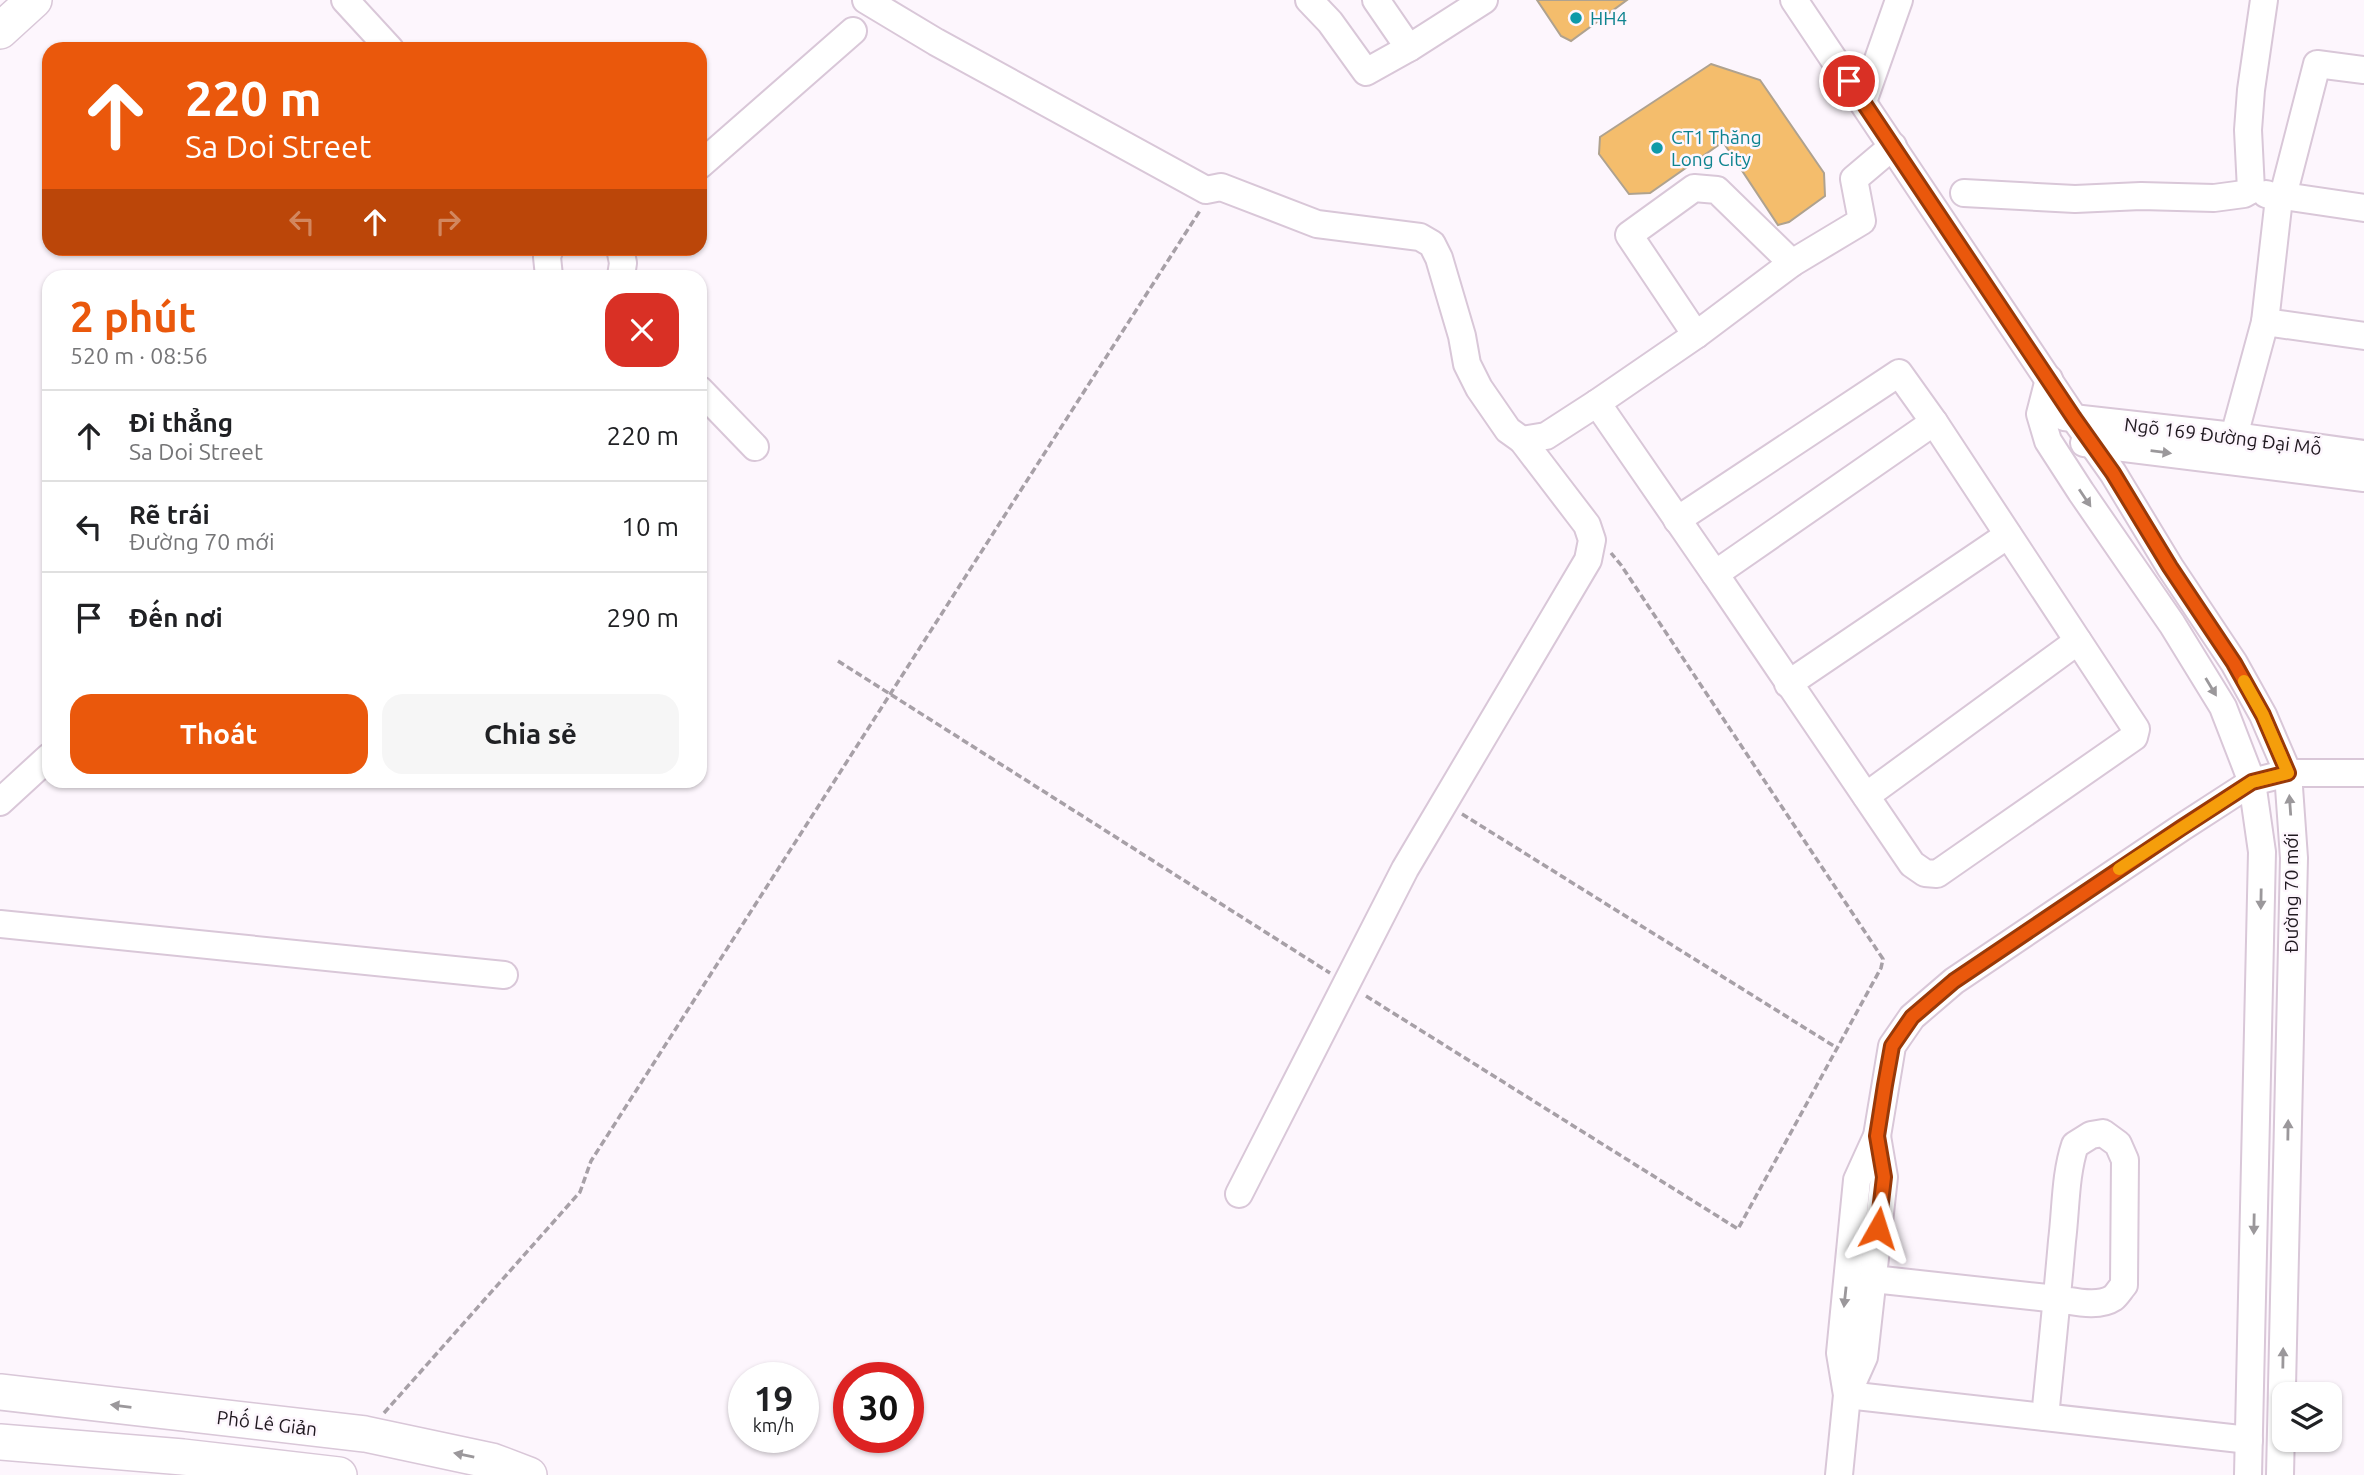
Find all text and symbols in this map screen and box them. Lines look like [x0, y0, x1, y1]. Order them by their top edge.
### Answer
place label: HH4 [1590, 7, 1627, 29]
marker: HH4 [1568, 10, 1584, 26]
pin [1819, 51, 1879, 111]
icon: arrive [1830, 62, 1868, 100]
icon: ahead [70, 70, 161, 161]
text: 220 m [185, 70, 322, 125]
place label: CT1 Thăng Long City [1671, 126, 1762, 170]
text: Sa Doi Street [185, 128, 371, 164]
marker: CT1 Thăng Long City [1649, 140, 1665, 156]
icon: left [283, 203, 321, 241]
icon: ahead [356, 203, 394, 241]
icon: right [429, 203, 467, 241]
text: 2 phút [70, 293, 196, 340]
button: close [605, 293, 679, 367]
text: 520 m · 08:56 [70, 343, 208, 368]
text: Đi thẳng [129, 408, 233, 437]
street label: Ngõ 169 Đường Đại Mỗ [2123, 411, 2323, 459]
icon: ahead [70, 417, 108, 455]
text: 220 m [607, 421, 679, 450]
text: Sa Doi Street [129, 439, 263, 464]
one-way arrow [2151, 447, 2173, 458]
one-way arrow [2078, 489, 2092, 507]
text: Rẽ trái [129, 500, 210, 529]
icon: left [70, 508, 108, 546]
text: 10 m [621, 512, 679, 541]
text: Đường 70 mới [129, 529, 274, 554]
icon: arrive [70, 599, 108, 637]
text: Đến nơi [129, 603, 223, 632]
text: 290 m [607, 603, 679, 632]
one-way arrow [2205, 678, 2217, 697]
button: Thoát [70, 694, 368, 774]
button: Chia sẻ [382, 694, 679, 774]
one-way arrow [2284, 794, 2295, 816]
street label: Đường 70 mới [2280, 833, 2302, 953]
one-way arrow [2255, 888, 2267, 910]
one-way arrow [2282, 1119, 2294, 1141]
position arrow [1841, 1191, 1915, 1265]
one-way arrow [2248, 1213, 2260, 1235]
one-way arrow [1840, 1287, 1851, 1309]
one-way arrow [2277, 1347, 2289, 1369]
speed limit sign: 30 [833, 1362, 924, 1453]
text: 19 [754, 1378, 793, 1418]
map controls [2272, 1382, 2342, 1452]
button: layers [2272, 1382, 2342, 1452]
one-way arrow [110, 1400, 132, 1411]
street label: Phố Lê Giản [216, 1404, 319, 1440]
text: km/h [753, 1415, 794, 1435]
one-way arrow [453, 1450, 475, 1461]

